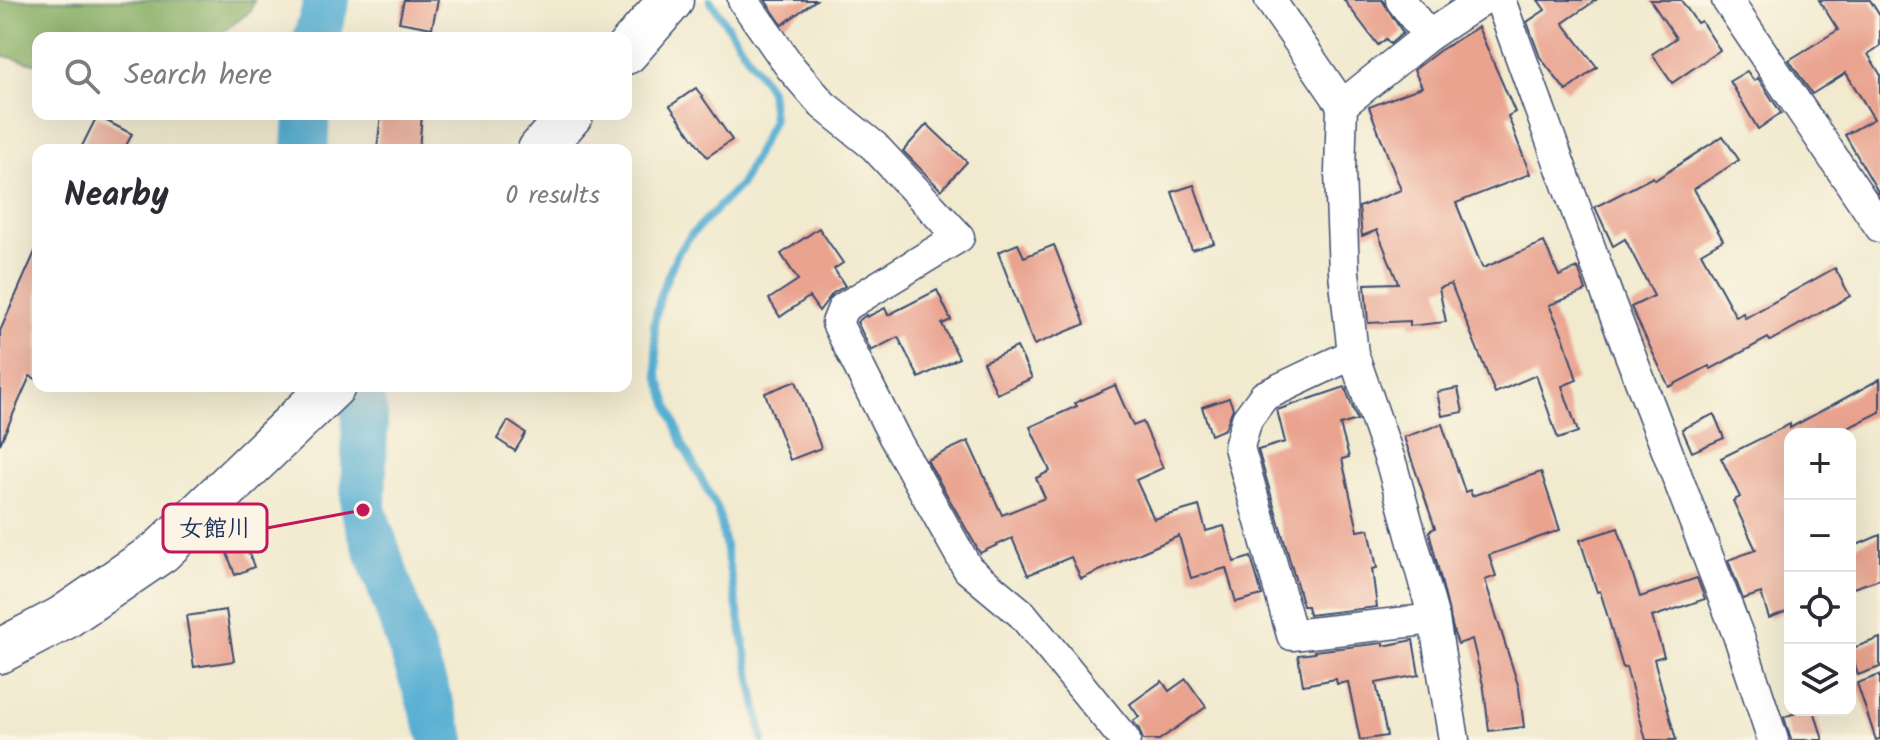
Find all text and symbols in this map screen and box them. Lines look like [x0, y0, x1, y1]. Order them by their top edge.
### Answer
search box [32, 32, 632, 120]
text: Search here [124, 52, 272, 100]
icon: search [60, 54, 104, 98]
text: Nearby [64, 169, 169, 223]
text: 0 results [505, 175, 600, 217]
map controls [1784, 428, 1856, 716]
button: + [1784, 428, 1856, 500]
button: − [1784, 500, 1856, 572]
callout: 女館川 [163, 504, 267, 552]
text: 女館川 [179, 510, 251, 549]
button: locate [1784, 572, 1856, 644]
button: layers [1784, 644, 1856, 716]

